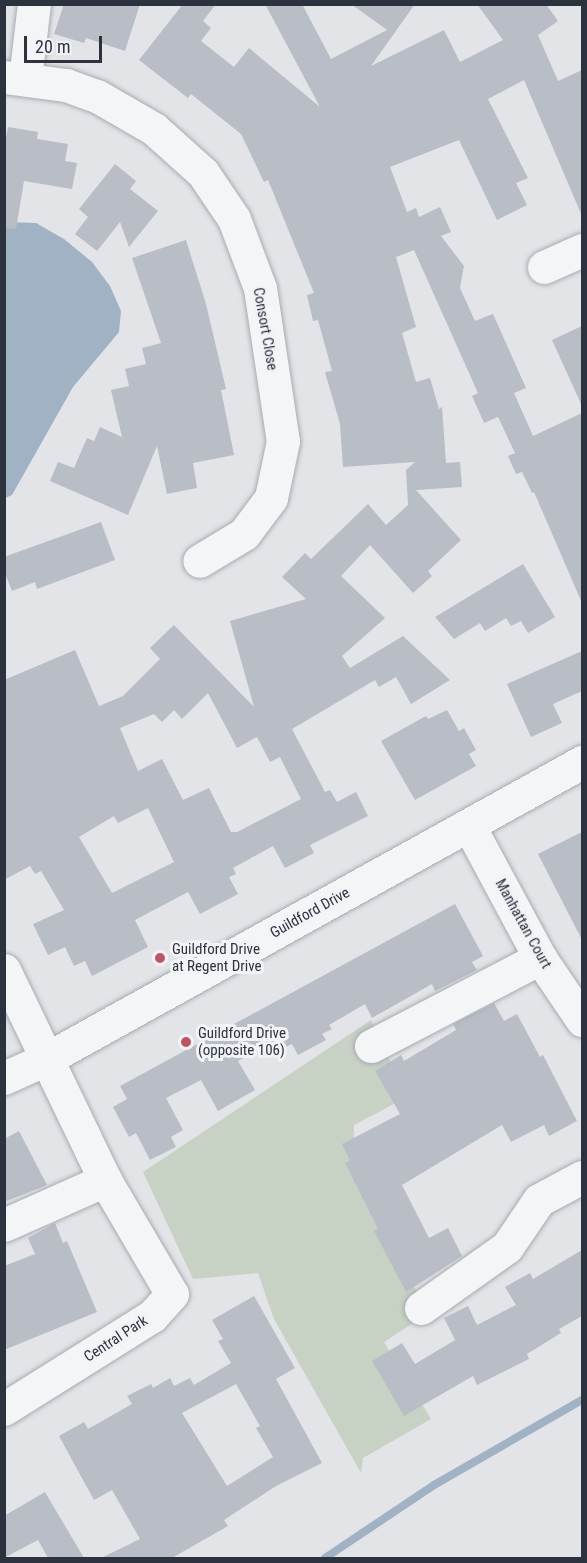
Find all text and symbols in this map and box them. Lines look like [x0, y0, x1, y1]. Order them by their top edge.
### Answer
scale bar [27, 24, 105, 62]
text: 20 m [35, 36, 70, 57]
street label: Consort Close [249, 286, 281, 372]
street label: Manhattan Court [491, 876, 555, 972]
street label: Guildford Drive [267, 884, 353, 942]
place label: Guildford Drive at Regent Drive [172, 940, 262, 975]
marker: Guildford Drive at Regent Drive [153, 951, 167, 965]
place label: Guildford Drive (opposite 106) [198, 1024, 286, 1059]
marker: Guildford Drive (opposite 106) [179, 1035, 193, 1049]
street label: Central Park [81, 1312, 151, 1366]

